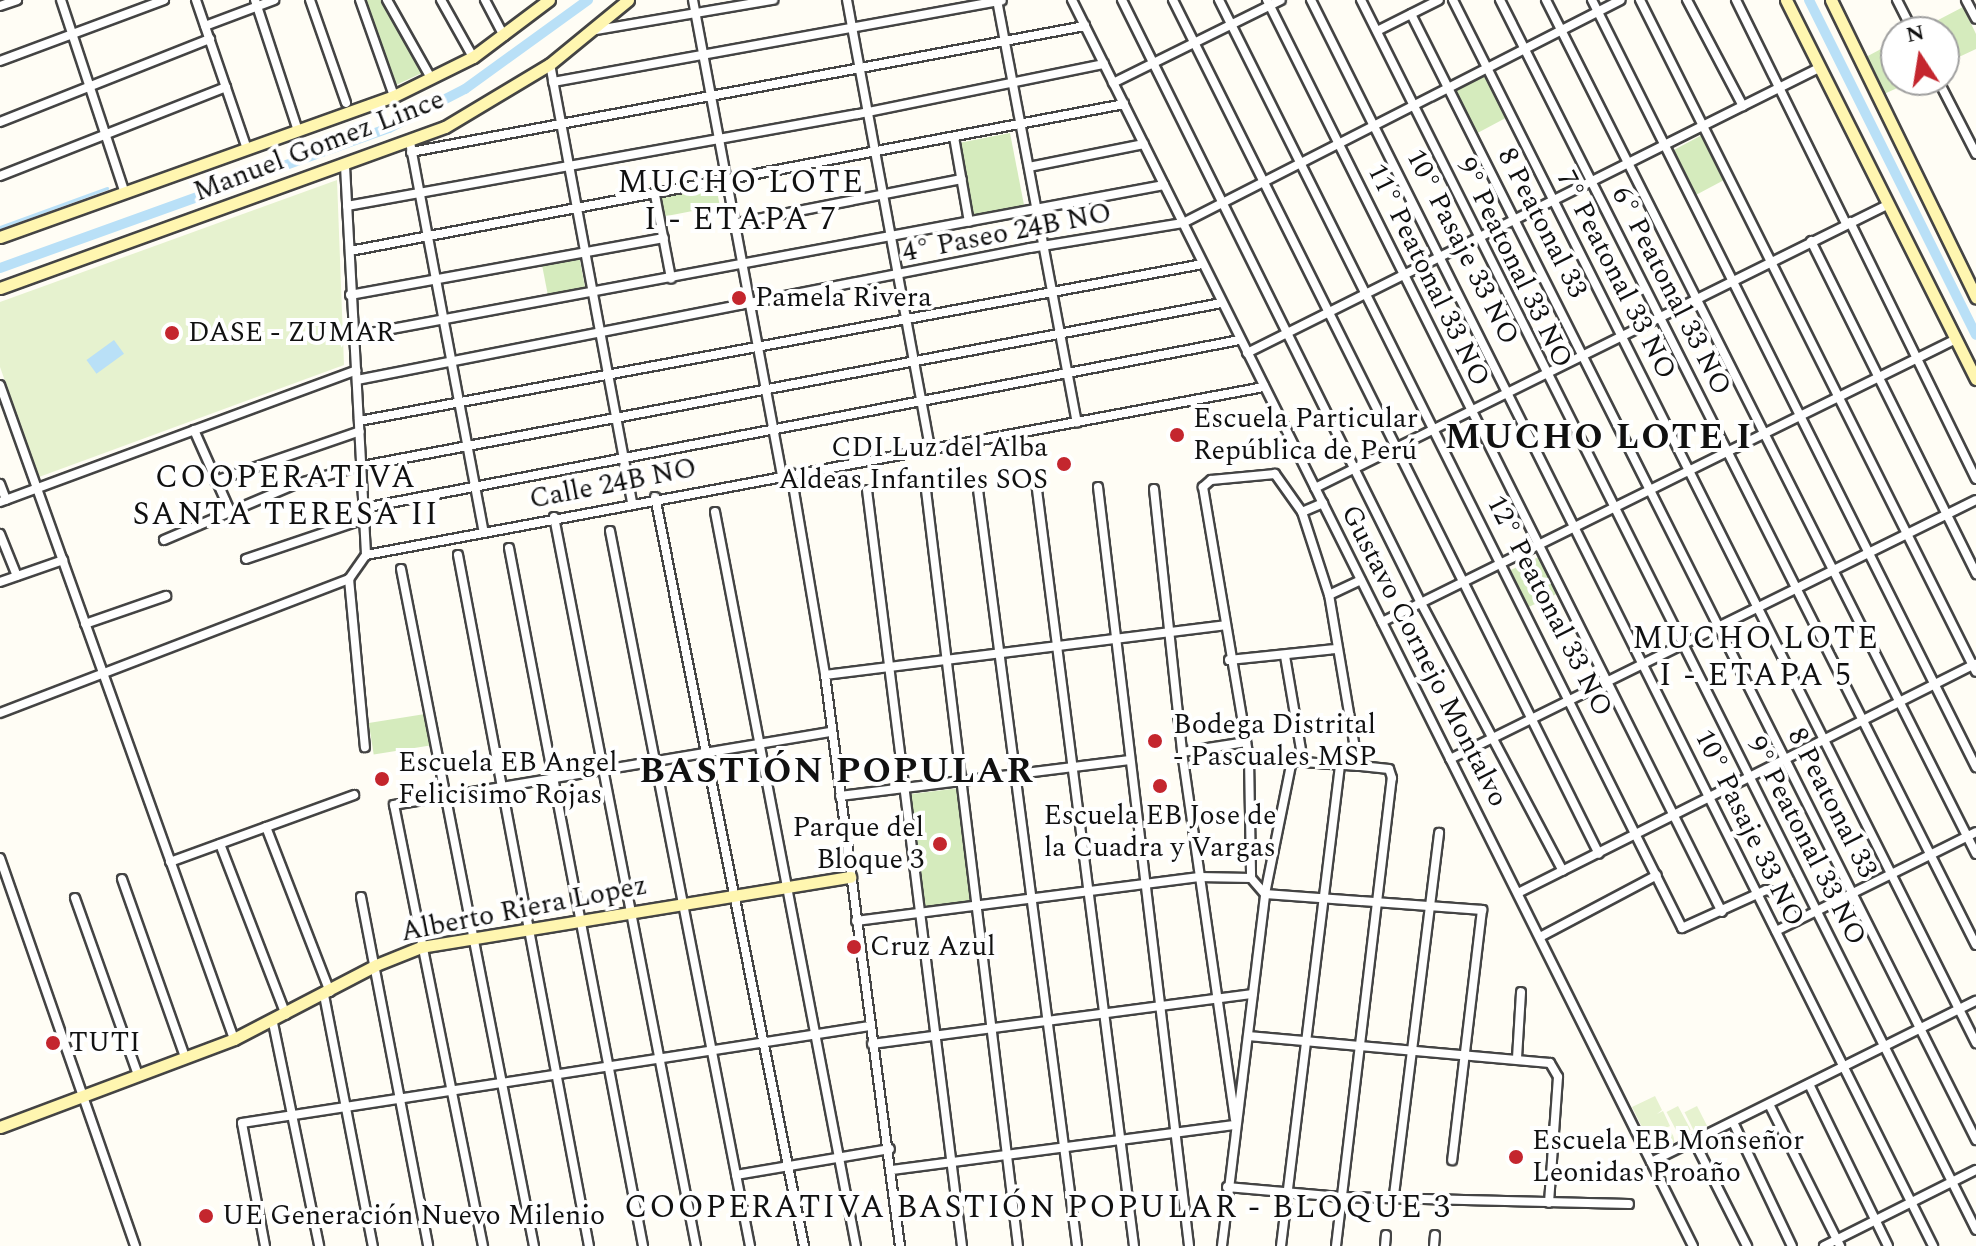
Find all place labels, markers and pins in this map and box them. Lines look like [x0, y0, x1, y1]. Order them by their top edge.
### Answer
place label: Pamela Rivera [755, 281, 932, 315]
marker: Pamela Rivera [730, 289, 748, 307]
place label: DASE - ZUMAR [188, 316, 394, 350]
marker: DASE - ZUMAR [163, 324, 181, 342]
place label: Escuela Particular República de Perú [1193, 402, 1418, 468]
marker: Escuela Particular República de Perú [1168, 426, 1186, 444]
place label: CDI Luz del Alba Aldeas Infantiles SOS [778, 431, 1048, 497]
marker: CDI Luz del Alba Aldeas Infantiles SOS [1055, 455, 1073, 473]
place label: Bodega Distrital - Pascuales MSP [1173, 708, 1377, 774]
marker: Bodega Distrital - Pascuales MSP [1144, 730, 1166, 752]
place label: Escuela EB Angel Felicisimo Rojas [398, 746, 618, 812]
marker: Escuela EB Angel Felicisimo Rojas [373, 770, 391, 788]
marker: Escuela EB Jose de la Cuadra y Vargas [1151, 777, 1169, 795]
place label: Escuela EB Jose de la Cuadra y Vargas [1044, 799, 1276, 865]
place label: Parque del Bloque 3 [793, 811, 924, 877]
marker: Parque del Bloque 3 [931, 835, 949, 853]
place label: Cruz Azul [870, 930, 996, 964]
marker: Cruz Azul [845, 938, 863, 956]
place label: TUTI [69, 1026, 140, 1060]
marker: TUTI [44, 1034, 62, 1052]
place label: Escuela EB Monseñor Leonidas Proaño [1532, 1124, 1804, 1190]
marker: Escuela EB Monseñor Leonidas Proaño [1507, 1148, 1525, 1166]
place label: UE Generación Nuevo Milenio [222, 1199, 605, 1233]
marker: UE Generación Nuevo Milenio [197, 1207, 215, 1225]

